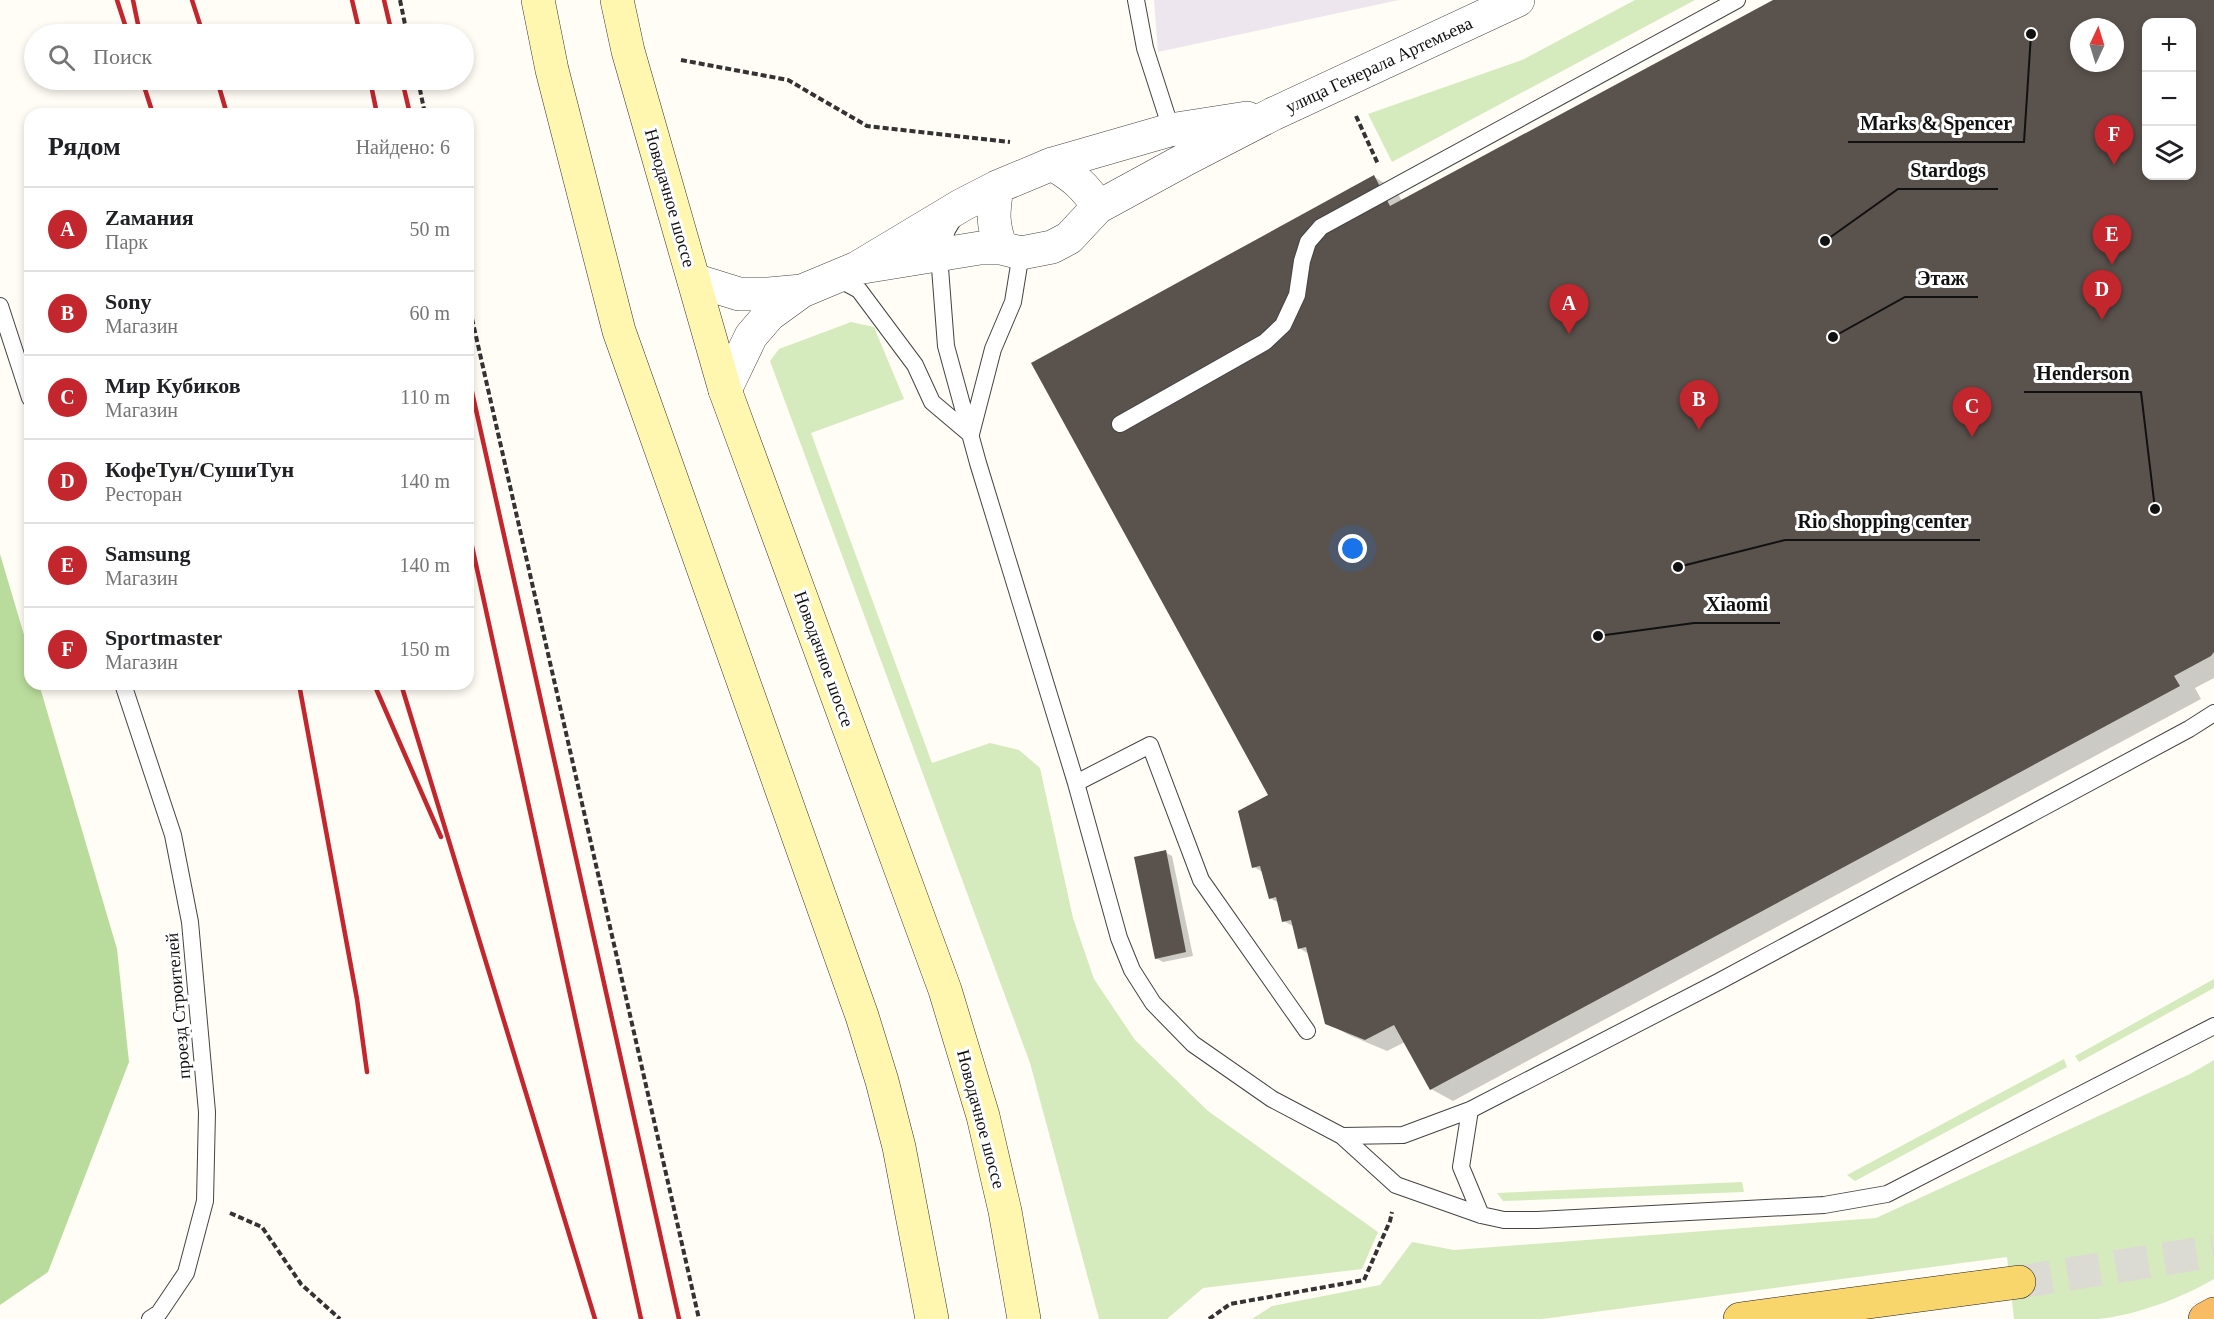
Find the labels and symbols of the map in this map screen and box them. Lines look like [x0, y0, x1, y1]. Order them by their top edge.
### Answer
street label: улица Генерала Артемьева [1282, 13, 1476, 117]
north arrow [2070, 18, 2124, 72]
callout: Marks & Spencer [1848, 104, 2024, 142]
text: Marks & Spencer [1860, 112, 2012, 135]
pin: F [2094, 116, 2134, 165]
street label: Новодачное шоссе [641, 126, 699, 270]
callout: Stardogs [1898, 151, 1998, 189]
text: Stardogs [1910, 159, 1986, 182]
pin: E [2092, 216, 2132, 265]
callout: Этаж [1905, 259, 1978, 297]
text: Этаж [1917, 267, 1966, 289]
pin: D [2082, 270, 2122, 320]
pin: A [1550, 284, 1588, 334]
callout: Henderson [2024, 354, 2141, 392]
text: Henderson [2036, 362, 2130, 384]
pin: B [1680, 380, 1718, 430]
pin: C [1952, 388, 1992, 437]
callout: Rio shopping center [1785, 502, 1980, 540]
text: Rio shopping center [1797, 510, 1969, 533]
your location [1338, 534, 1367, 563]
callout: Xiaomi [1694, 585, 1780, 623]
street label: Новодачное шоссе [790, 588, 858, 730]
text: Xiaomi [1706, 593, 1769, 615]
street label: проезд Строителей [162, 932, 194, 1080]
street label: Новодачное шоссе [953, 1047, 1009, 1191]

